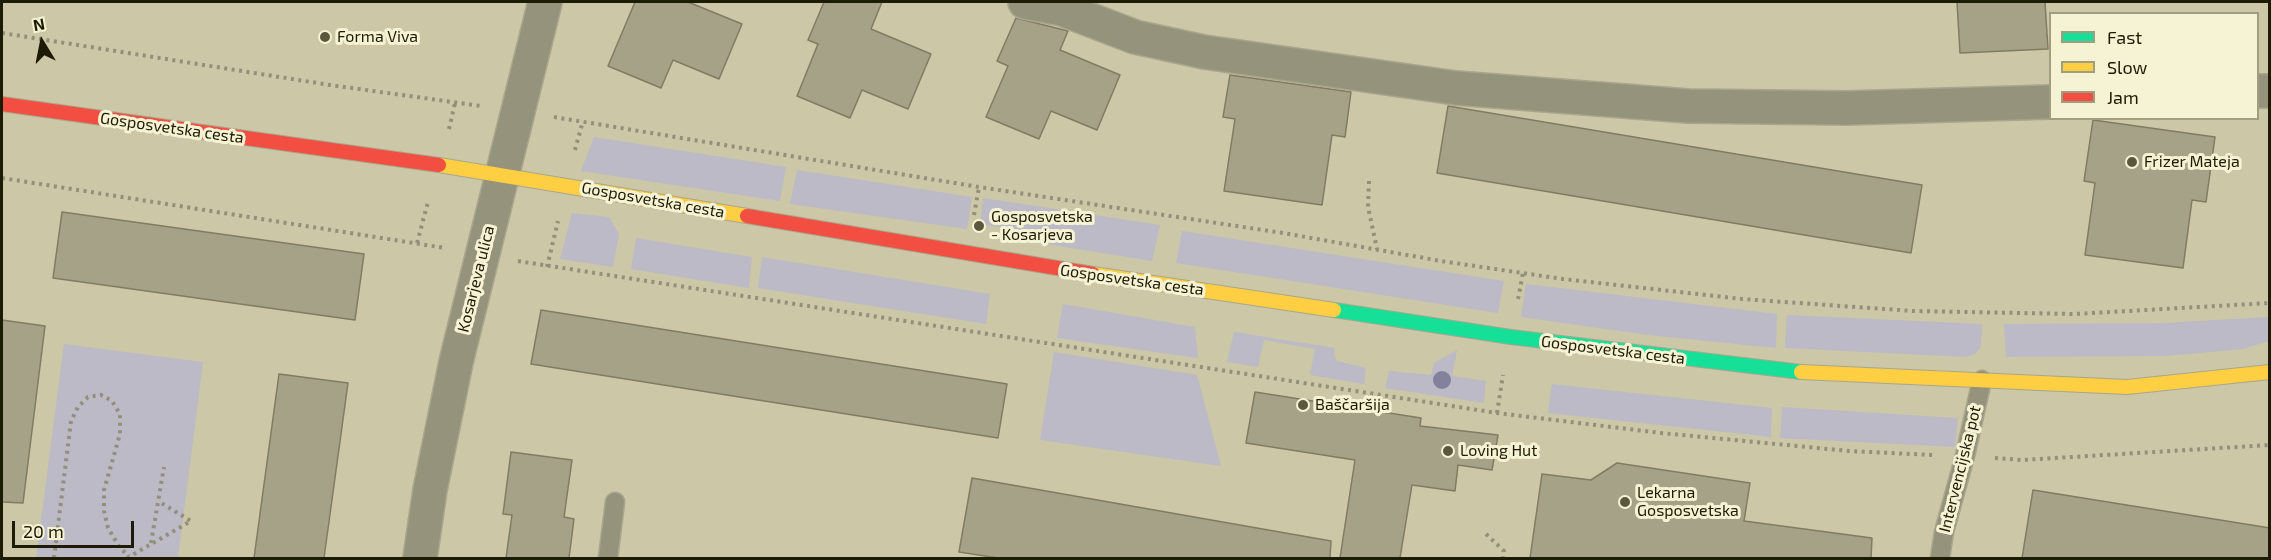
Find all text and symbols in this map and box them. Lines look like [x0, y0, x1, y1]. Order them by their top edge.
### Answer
north arrow [12, 12, 72, 72]
legend [2049, 12, 2259, 120]
text: N [31, 13, 46, 34]
text: Fast [2107, 26, 2142, 48]
place label: Forma Viva [337, 27, 418, 47]
marker: Forma Viva [318, 30, 332, 44]
text: Slow [2107, 56, 2147, 78]
text: Jam [2107, 86, 2139, 108]
street label: Gosposvetska cesta [99, 108, 245, 148]
place label: Frizer Mateja [2144, 152, 2240, 172]
marker: Frizer Mateja [2125, 155, 2139, 169]
street label: Gosposvetska cesta [580, 178, 726, 222]
place label: Gosposvetska - Kosarjeva [991, 207, 1093, 245]
marker: Gosposvetska - Kosarjeva [972, 219, 986, 233]
street label: Kosarjeva ulica [453, 224, 499, 334]
street label: Gosposvetska cesta [1059, 260, 1205, 300]
street label: Gosposvetska cesta [1540, 332, 1686, 368]
place label: Baščaršija [1315, 395, 1390, 415]
marker: Baščaršija [1296, 398, 1310, 412]
street label: Intervencijska pot [1935, 404, 1985, 534]
place label: Loving Hut [1460, 441, 1537, 461]
marker: Loving Hut [1441, 444, 1455, 458]
place label: Lekarna Gosposvetska [1637, 483, 1739, 521]
marker: Lekarna Gosposvetska [1618, 495, 1632, 509]
scale bar [15, 509, 136, 547]
text: 20 m [23, 520, 64, 542]

